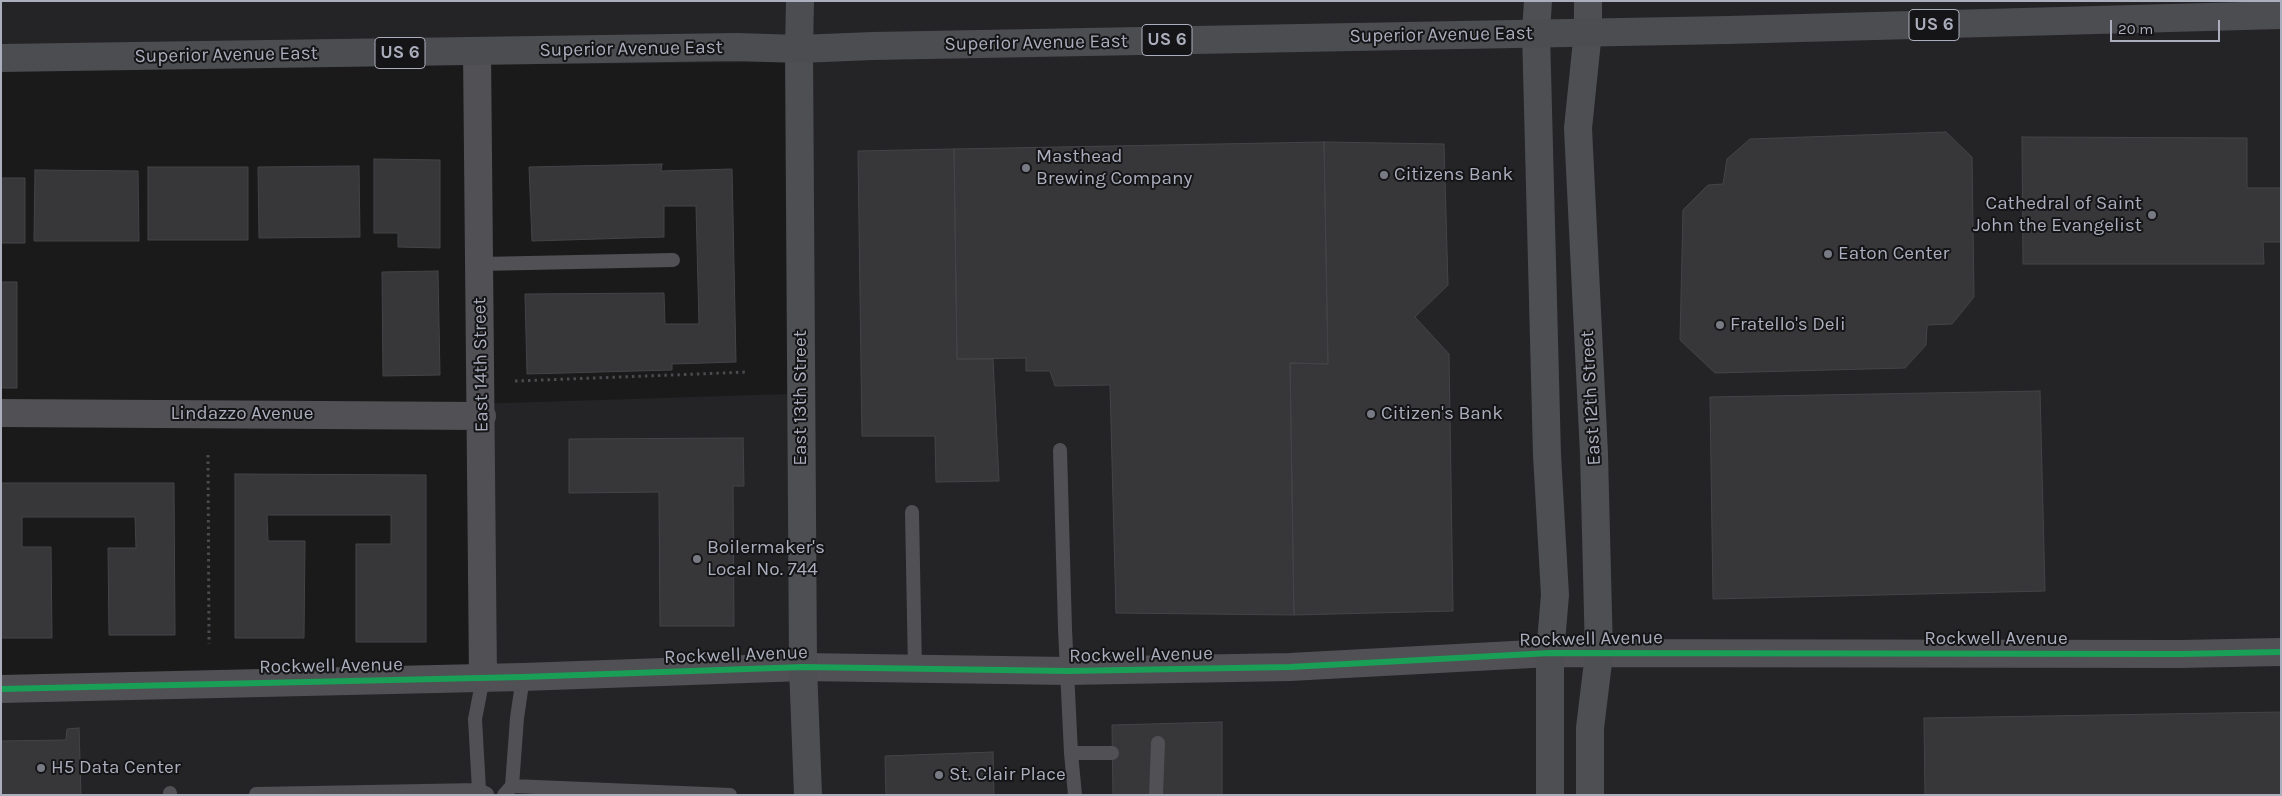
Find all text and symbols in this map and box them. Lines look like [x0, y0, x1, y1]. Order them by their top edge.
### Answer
road number: US 6 [1909, 10, 1959, 40]
scale bar [2112, 10, 2222, 42]
text: 20 m [2118, 20, 2153, 38]
street label: Superior Avenue East [1349, 22, 1533, 48]
road number: US 6 [1142, 24, 1192, 56]
street label: Superior Avenue East [944, 30, 1128, 56]
street label: Superior Avenue East [539, 36, 723, 62]
road number: US 6 [375, 38, 425, 68]
street label: Superior Avenue East [134, 42, 318, 68]
place label: Masthead Brewing Company [1036, 146, 1192, 190]
marker: Masthead Brewing Company [1020, 162, 1032, 174]
place label: Citizens Bank [1394, 164, 1513, 186]
marker: Citizens Bank [1378, 169, 1390, 181]
place label: Cathedral of Saint John the Evangelist [1973, 193, 2142, 237]
marker: Cathedral of Saint John the Evangelist [2146, 209, 2158, 221]
place label: Eaton Center [1838, 243, 1949, 265]
marker: Eaton Center [1822, 248, 1834, 260]
street label: East 14th Street [468, 297, 494, 433]
place label: Fratello's Deli [1730, 314, 1846, 336]
marker: Fratello's Deli [1714, 319, 1726, 331]
street label: East 13th Street [790, 330, 812, 466]
street label: East 12th Street [1576, 330, 1606, 466]
street label: Lindazzo Avenue [170, 403, 314, 425]
place label: Citizen's Bank [1381, 403, 1503, 425]
marker: Citizen's Bank [1365, 408, 1377, 420]
place label: Boilermaker's Local No. 744 [707, 537, 825, 581]
marker: Boilermaker's Local No. 744 [691, 553, 703, 565]
street label: Rockwell Avenue [1519, 626, 1663, 652]
street label: Rockwell Avenue [1924, 628, 2068, 650]
street label: Rockwell Avenue [664, 641, 808, 669]
street label: Rockwell Avenue [1069, 642, 1213, 668]
street label: Rockwell Avenue [259, 653, 403, 679]
place label: H5 Data Center [51, 757, 181, 779]
marker: H5 Data Center [35, 762, 47, 774]
place label: St. Clair Place [949, 764, 1066, 786]
marker: St. Clair Place [933, 769, 945, 781]

